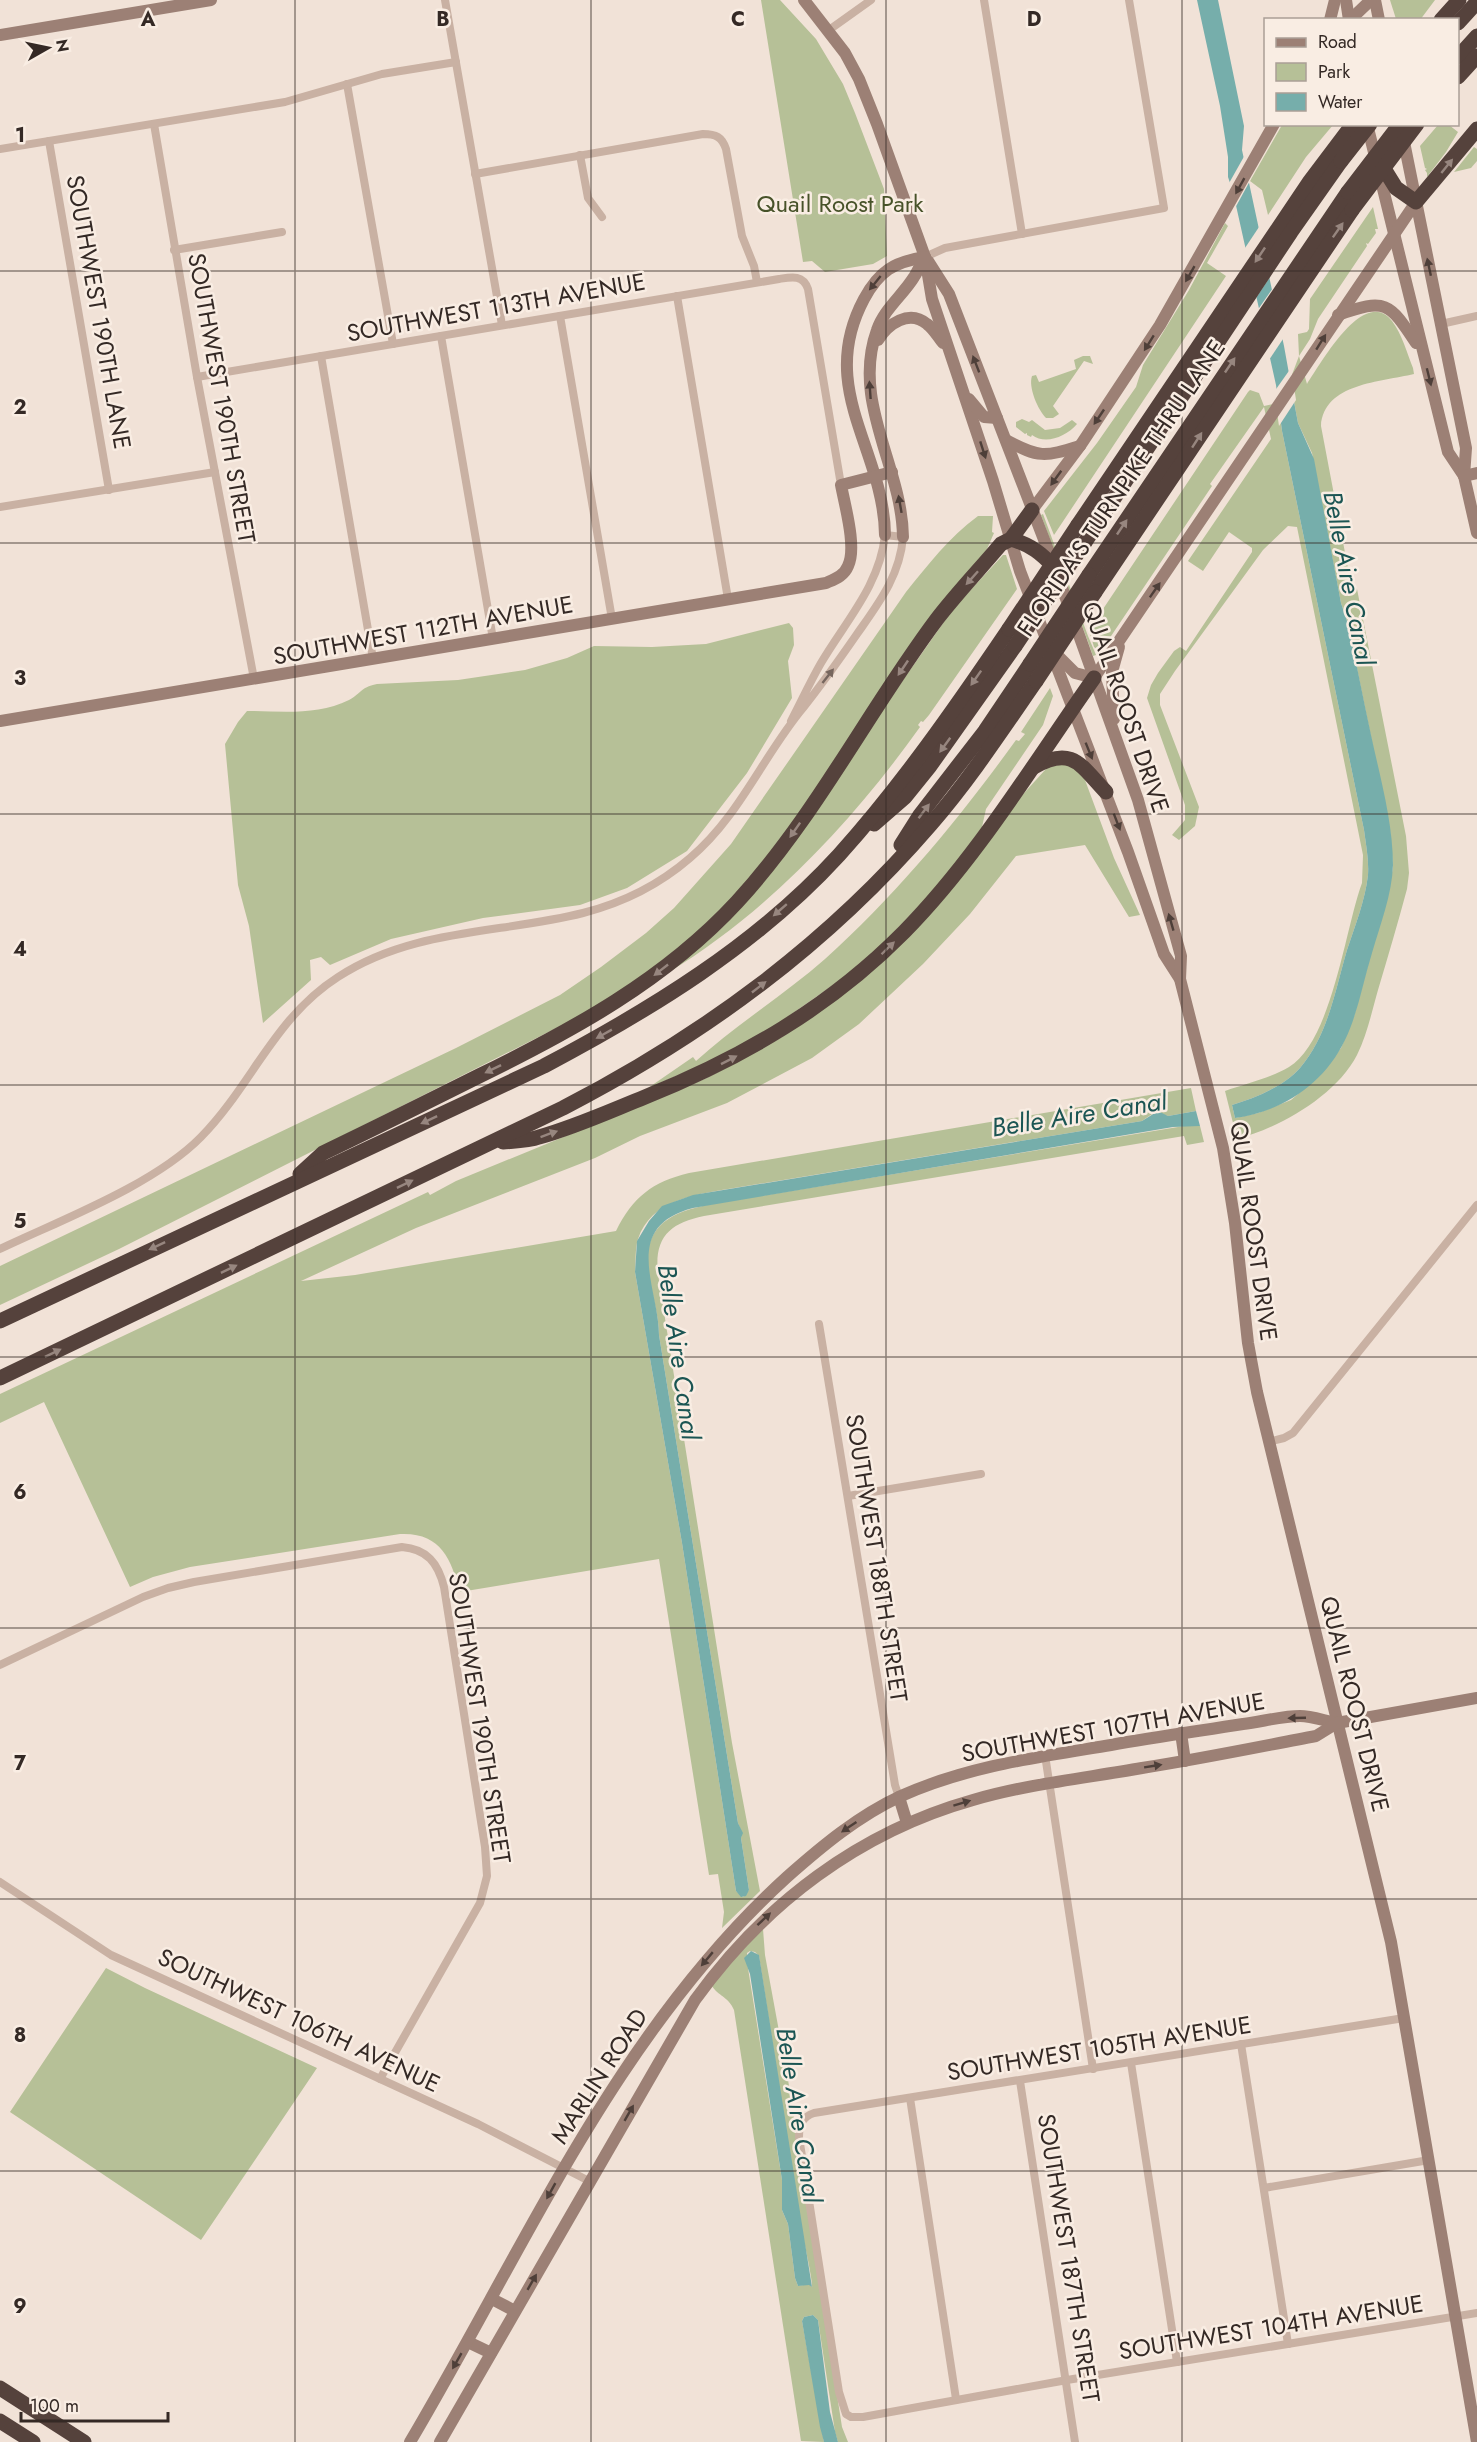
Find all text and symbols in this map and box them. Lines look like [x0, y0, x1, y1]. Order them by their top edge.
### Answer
text: A [140, 5, 156, 34]
text: B [436, 5, 450, 34]
text: C [731, 5, 745, 34]
text: D [1027, 5, 1041, 34]
north arrow [18, 18, 78, 78]
legend [1264, 18, 1459, 126]
text: Road [1318, 29, 1357, 55]
text: N [50, 38, 75, 54]
text: Park [1318, 59, 1350, 85]
text: Water [1318, 89, 1363, 115]
text: 1 [15, 121, 25, 150]
one-way arrow [1440, 159, 1453, 174]
street label: SOUTHWEST 190TH LANE [58, 172, 140, 452]
one-way arrow [1235, 178, 1245, 195]
park label: Quail Roost Park [756, 186, 924, 221]
one-way arrow [1332, 222, 1343, 238]
one-way arrow [1254, 246, 1265, 263]
street label: SOUTHWEST 190TH STREET [179, 250, 265, 546]
one-way arrow [1424, 257, 1433, 276]
street label: SOUTHWEST 113TH AVENUE [344, 263, 648, 351]
one-way arrow [1185, 266, 1195, 283]
one-way arrow [869, 275, 882, 291]
street label: FLORIDA'S TURNPIKE THRU LANE [1008, 333, 1234, 643]
one-way arrow [1316, 334, 1327, 350]
one-way arrow [1143, 335, 1154, 351]
one-way arrow [971, 355, 980, 373]
one-way arrow [1224, 357, 1235, 373]
one-way arrow [1424, 367, 1434, 386]
one-way arrow [865, 380, 875, 399]
text: 2 [13, 393, 27, 422]
one-way arrow [1094, 409, 1105, 425]
one-way arrow [1191, 433, 1203, 449]
one-way arrow [979, 441, 988, 459]
one-way arrow [1050, 469, 1062, 485]
water label: Belle Aire Canal [1313, 488, 1385, 670]
one-way arrow [895, 494, 904, 513]
one-way arrow [1116, 519, 1127, 535]
one-way arrow [965, 570, 979, 585]
one-way arrow [1150, 581, 1161, 598]
street label: SOUTHWEST 112TH AVENUE [270, 586, 576, 674]
street label: QUAIL ROOST DRIVE [1073, 597, 1179, 817]
one-way arrow [898, 660, 909, 676]
text: 3 [14, 664, 26, 693]
one-way arrow [822, 668, 835, 684]
one-way arrow [970, 669, 982, 685]
one-way arrow [940, 738, 952, 753]
one-way arrow [1085, 742, 1094, 760]
one-way arrow [918, 804, 930, 820]
one-way arrow [1113, 813, 1122, 831]
one-way arrow [789, 822, 801, 838]
one-way arrow [773, 903, 788, 916]
one-way arrow [1166, 913, 1175, 931]
text: 4 [13, 935, 27, 964]
one-way arrow [880, 941, 895, 955]
one-way arrow [653, 964, 669, 977]
one-way arrow [751, 981, 766, 993]
one-way arrow [595, 1029, 612, 1039]
one-way arrow [721, 1055, 738, 1065]
one-way arrow [485, 1065, 502, 1074]
water label: Belle Aire Canal [989, 1081, 1171, 1147]
one-way arrow [420, 1115, 437, 1124]
street label: QUAIL ROOST DRIVE [1221, 1119, 1287, 1343]
one-way arrow [540, 1129, 558, 1139]
one-way arrow [396, 1180, 413, 1189]
text: 5 [14, 1207, 27, 1236]
one-way arrow [149, 1242, 166, 1251]
water label: Belle Aire Canal [648, 1262, 710, 1443]
one-way arrow [220, 1264, 237, 1273]
one-way arrow [44, 1348, 61, 1357]
street label: SOUTHWEST 188TH STREET [837, 1412, 917, 1704]
text: 6 [13, 1478, 27, 1507]
street label: SOUTHWEST 190TH STREET [440, 1570, 520, 1866]
street label: QUAIL ROOST DRIVE [1311, 1592, 1399, 1816]
street label: SOUTHWEST 107TH AVENUE [959, 1683, 1267, 1771]
one-way arrow [1287, 1713, 1306, 1722]
text: 7 [14, 1749, 27, 1778]
one-way arrow [1144, 1762, 1163, 1771]
one-way arrow [953, 1798, 971, 1807]
one-way arrow [841, 1821, 857, 1832]
one-way arrow [757, 1913, 771, 1927]
street label: SOUTHWEST 106TH AVENUE [152, 1939, 446, 2101]
one-way arrow [700, 1951, 713, 1967]
street label: MARLIN ROAD [542, 2001, 656, 2151]
street label: SOUTHWEST 105TH AVENUE [944, 2007, 1254, 2089]
text: 8 [14, 2021, 26, 2050]
water label: Belle Aire Canal [766, 2025, 832, 2207]
one-way arrow [624, 2104, 634, 2121]
street label: SOUTHWEST 187TH STREET [1029, 2111, 1109, 2405]
one-way arrow [546, 2182, 556, 2199]
one-way arrow [527, 2273, 537, 2290]
street label: SOUTHWEST 104TH AVENUE [1116, 2286, 1426, 2368]
text: 9 [13, 2292, 27, 2321]
one-way arrow [452, 2353, 462, 2370]
scale bar [21, 2385, 168, 2423]
text: 100 m [30, 2393, 79, 2419]

